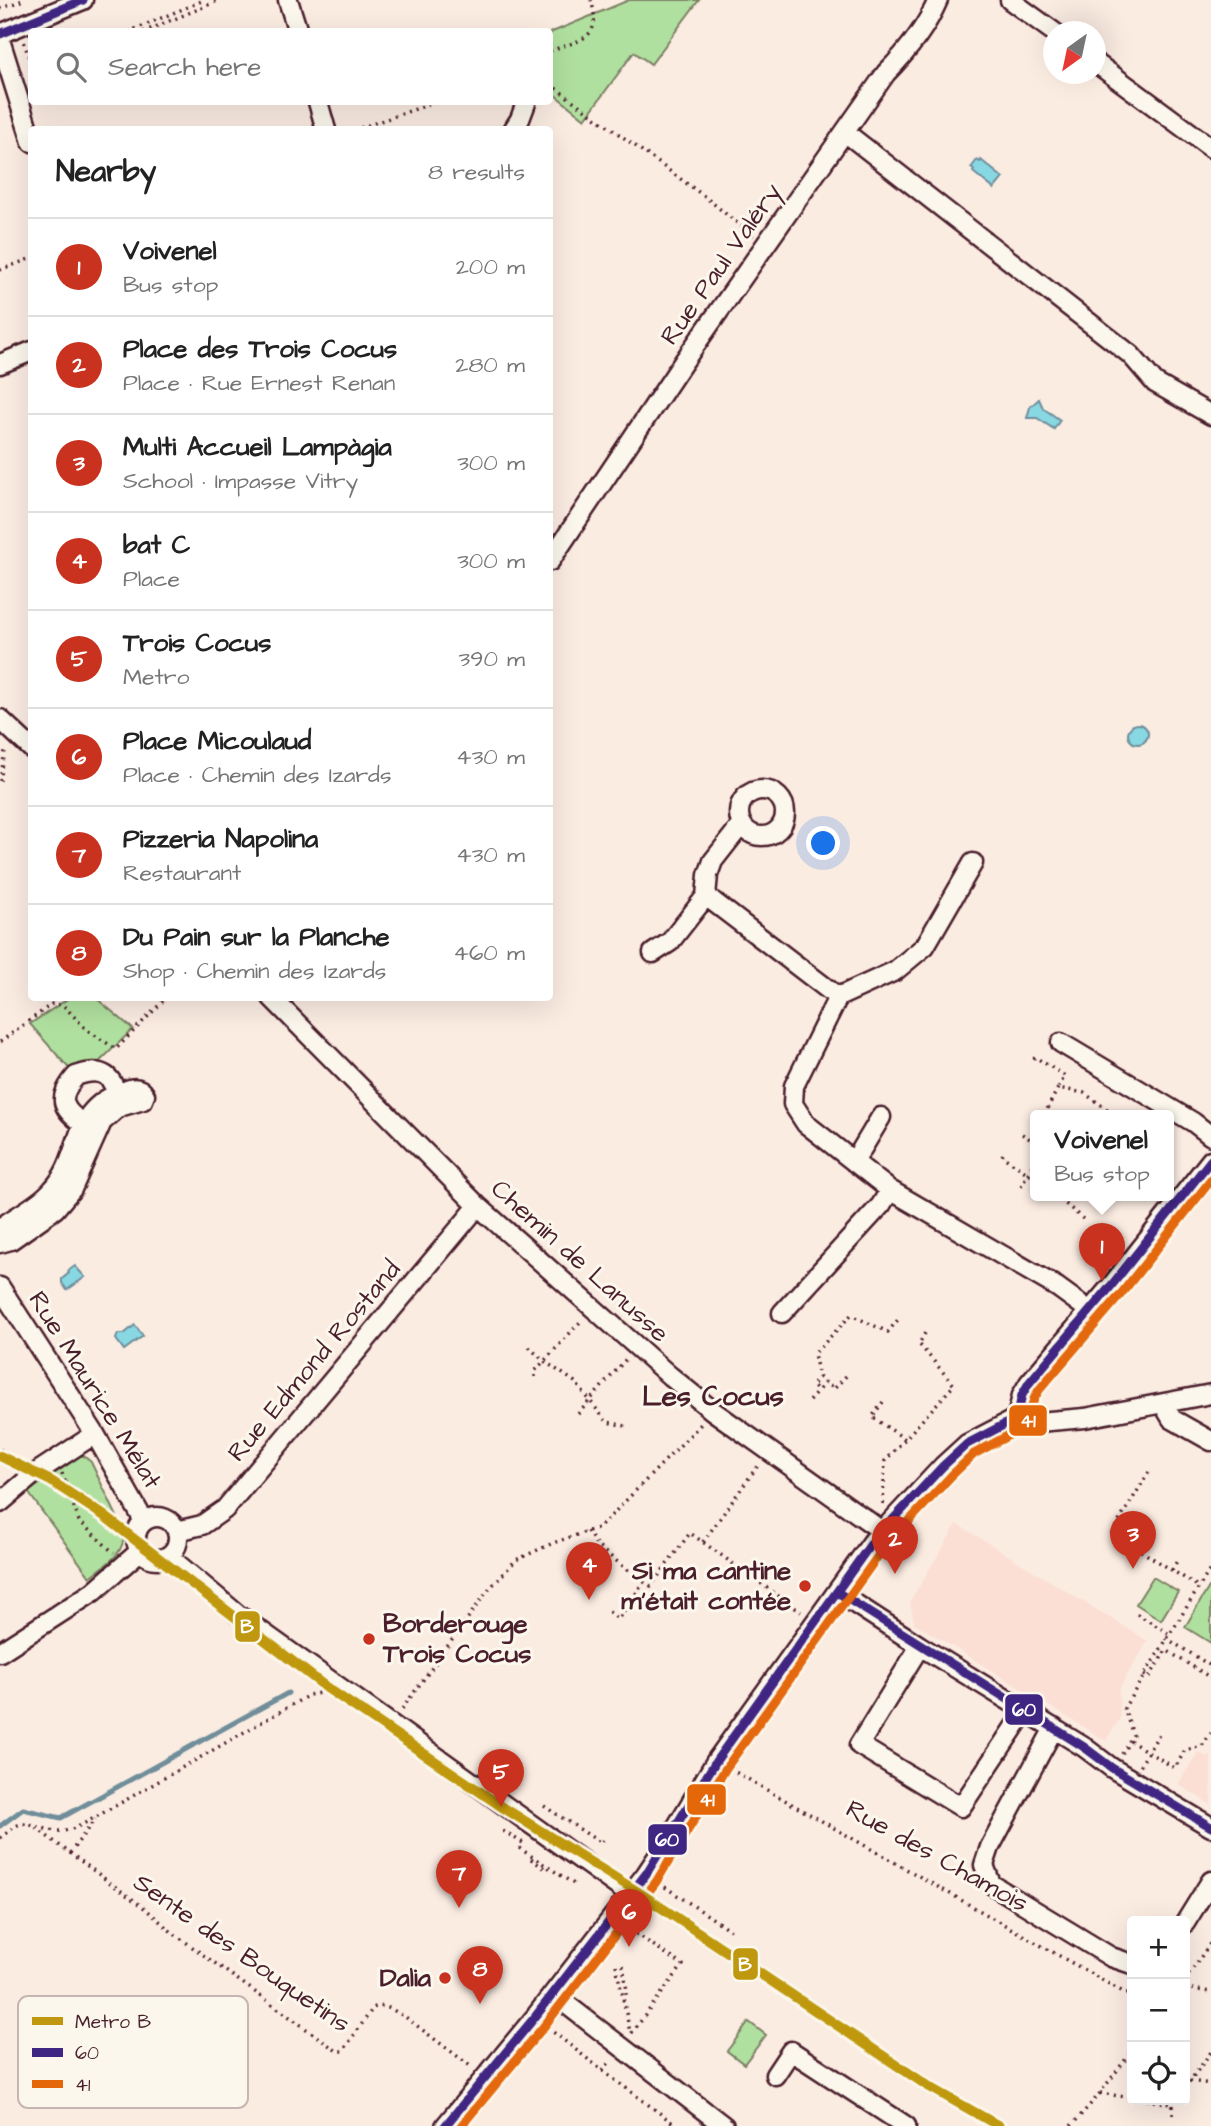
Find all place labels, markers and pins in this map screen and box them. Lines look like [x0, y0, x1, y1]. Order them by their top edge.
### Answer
pin: 1 [1079, 1223, 1125, 1281]
pin: 3 [1110, 1511, 1156, 1569]
pin: 2 [872, 1516, 918, 1574]
pin: 4 [566, 1542, 612, 1600]
place label: Si ma cantine m'était contée [621, 1553, 791, 1619]
marker: Si ma cantine m'était contée [797, 1578, 813, 1594]
place label: Borderouge Trois Cocus [382, 1606, 531, 1672]
marker: Borderouge Trois Cocus [361, 1631, 377, 1647]
pin: 5 [478, 1749, 524, 1807]
pin: 7 [436, 1850, 482, 1908]
pin: 6 [606, 1889, 652, 1947]
pin: 8 [457, 1946, 503, 2004]
place label: Dalia [380, 1960, 432, 1996]
marker: Dalia [437, 1970, 453, 1986]

